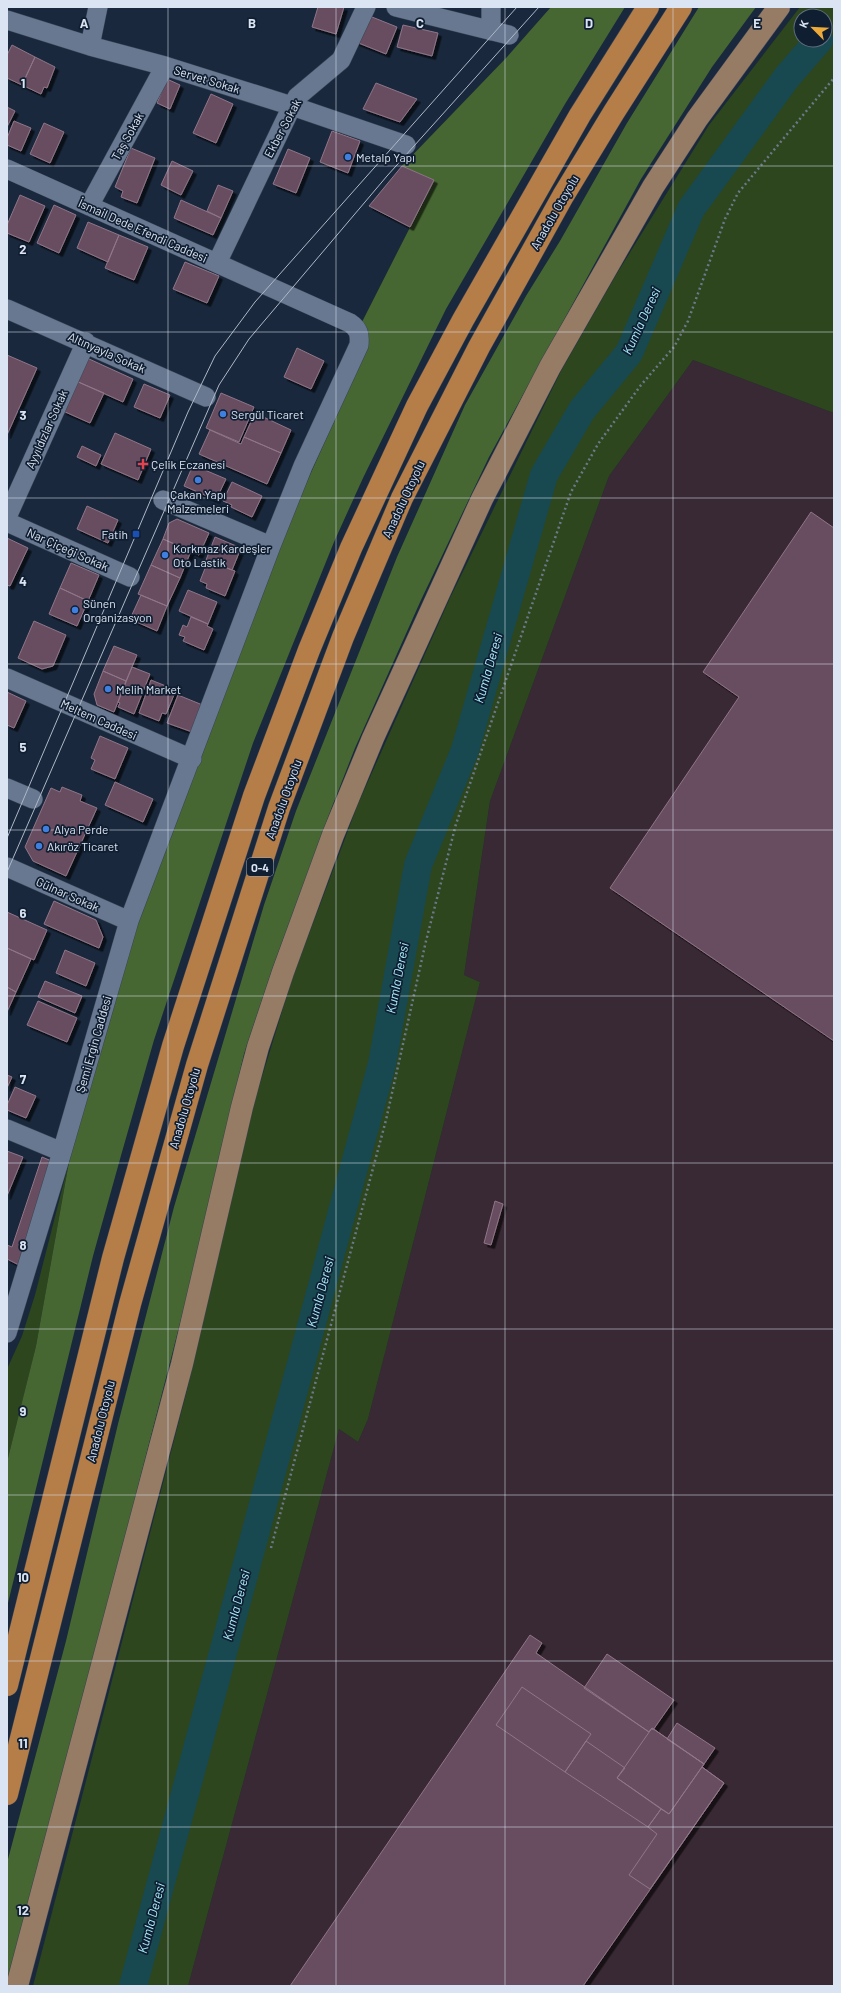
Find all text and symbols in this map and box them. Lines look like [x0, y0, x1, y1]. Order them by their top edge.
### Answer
north arrow [793, 8, 833, 48]
text: A [80, 15, 89, 31]
text: B [248, 15, 256, 31]
text: C [416, 15, 424, 31]
text: D [585, 15, 593, 31]
text: E [753, 15, 761, 31]
text: K [796, 18, 811, 30]
street label: Servet Sokak [172, 62, 242, 96]
text: 1 [21, 75, 25, 91]
street label: Ekber Sokak [261, 96, 303, 160]
street label: Taş Sokak [108, 110, 146, 162]
place label: Metalp Yapı [356, 150, 415, 164]
marker: Metalp Yapı [343, 152, 353, 162]
street label: Anadolu Otoyolu [527, 172, 581, 252]
street label: İsmail Dede Efendi Caddesi [76, 195, 210, 265]
text: 2 [19, 241, 27, 257]
water label: Kumla Deresi [619, 284, 664, 357]
street label: Altınyayla Sokak [66, 329, 148, 375]
street label: Ayyıldızlar Sokak [22, 387, 70, 471]
text: 3 [19, 407, 27, 423]
place label: Sergül Ticaret [231, 407, 304, 421]
marker: Sergül Ticaret [218, 409, 228, 419]
place label: Çelik Eczanesi [151, 457, 225, 471]
street label: Anadolu Otoyolu [379, 458, 427, 540]
marker: Çelik Eczanesi [138, 459, 148, 469]
marker: Çakan Yapı Malzemeleri [193, 475, 203, 485]
place label: Çakan Yapı Malzemeleri [167, 487, 229, 515]
street label: Nar Çiçeği Sokak [25, 525, 111, 573]
place label: Fatih [102, 527, 128, 541]
marker: Fatih [131, 529, 141, 539]
place label: Korkmaz Kardeşler Oto Lastik [173, 541, 271, 569]
marker: Korkmaz Kardeşler Oto Lastik [160, 550, 170, 560]
text: 4 [19, 573, 27, 589]
place label: Sünen Organizasyon [83, 596, 152, 624]
marker: Sünen Organizasyon [70, 605, 80, 615]
water label: Kumla Deresi [470, 630, 506, 705]
place label: Melih Market [116, 682, 181, 696]
marker: Melih Market [103, 684, 113, 694]
street label: Meltem Caddesi [59, 696, 139, 742]
text: 5 [19, 739, 27, 755]
street label: Anadolu Otoyolu [262, 757, 304, 841]
place label: Alya Perde [54, 822, 109, 836]
marker: Alya Perde [41, 824, 51, 834]
place label: Akıröz Ticaret [47, 839, 118, 853]
marker: Akıröz Ticaret [34, 841, 44, 851]
road number: O-4 [247, 858, 273, 876]
street label: Gülnar Sokak [34, 874, 102, 914]
text: 6 [20, 905, 27, 921]
water label: Kumla Deresi [382, 940, 412, 1015]
street label: Şemi Ergin Caddesi [72, 994, 114, 1094]
street label: Anadolu Otoyolu [166, 1066, 202, 1150]
text: 7 [20, 1071, 27, 1087]
text: 8 [19, 1237, 27, 1253]
water label: Kumla Deresi [303, 1254, 337, 1329]
street label: Anadolu Otoyolu [83, 1379, 117, 1463]
text: 9 [20, 1403, 27, 1419]
water label: Kumla Deresi [219, 1567, 253, 1642]
text: 10 [17, 1569, 29, 1585]
text: 11 [18, 1735, 28, 1751]
water label: Kumla Deresi [134, 1880, 168, 1955]
text: 12 [17, 1902, 29, 1918]

